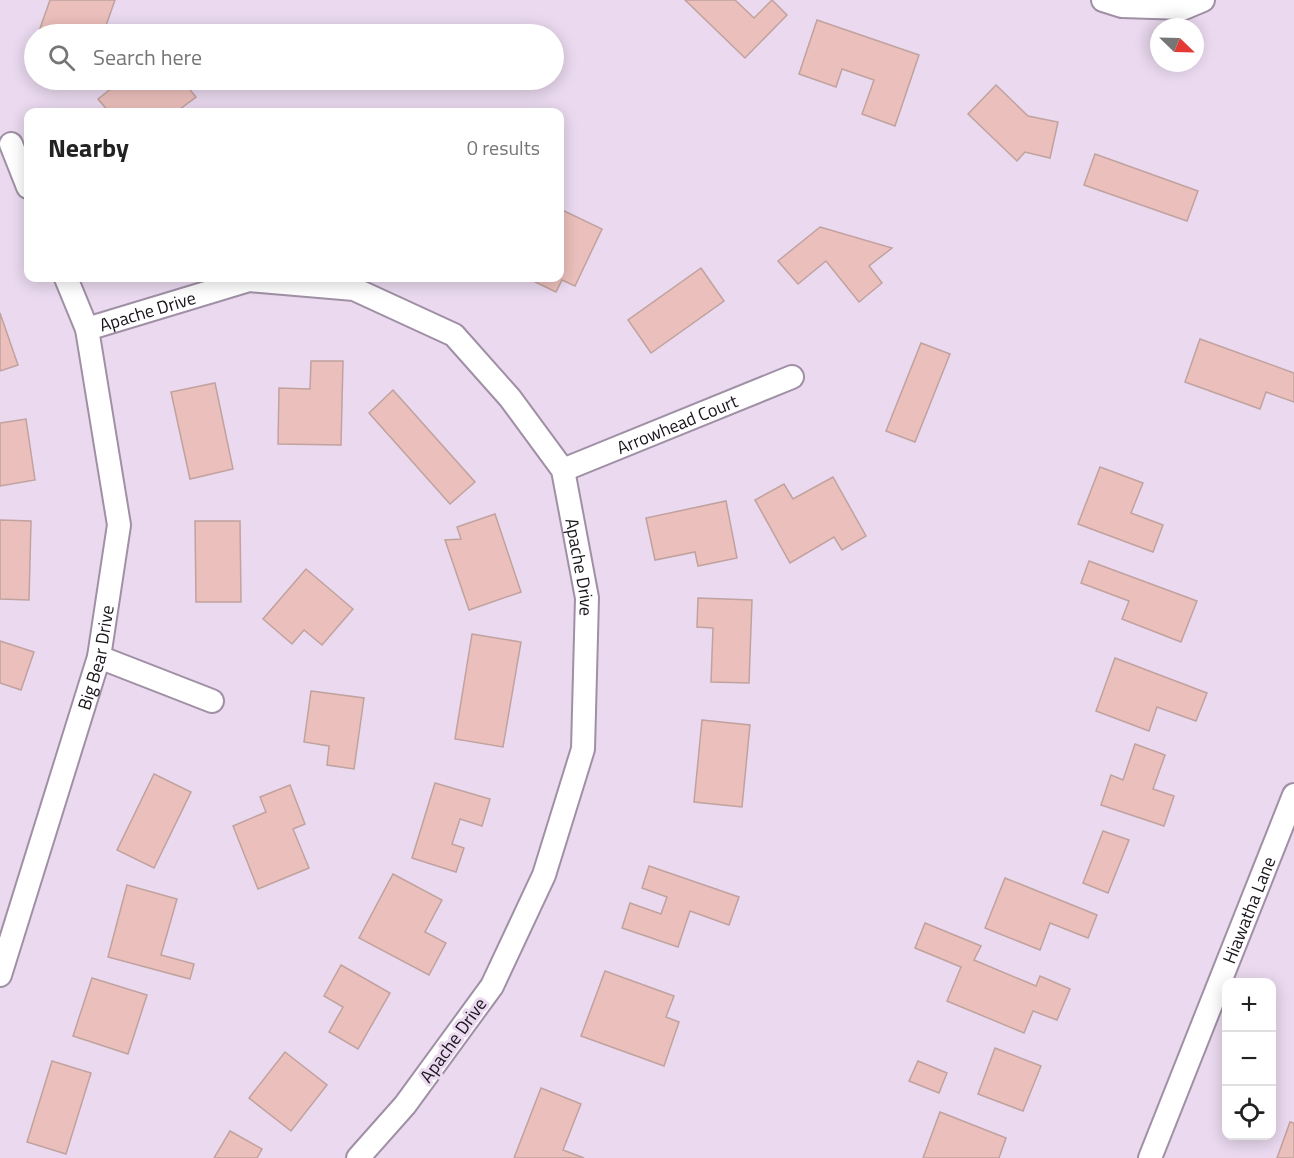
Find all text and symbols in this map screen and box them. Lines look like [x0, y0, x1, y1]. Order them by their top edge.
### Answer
north arrow [1150, 18, 1204, 72]
search box [24, 24, 564, 90]
text: Search here [93, 40, 202, 74]
icon: search [45, 41, 78, 74]
text: Nearby [48, 128, 129, 167]
text: 0 results [467, 132, 540, 163]
street label: Apache Drive [96, 283, 199, 338]
street label: Arrowhead Court [612, 387, 742, 460]
street label: Apache Drive [559, 516, 600, 616]
street label: Big Bear Drive [70, 603, 120, 713]
street label: Hiawatha Lane [1215, 852, 1282, 967]
map controls [1222, 978, 1276, 1140]
button: + [1222, 978, 1276, 1032]
street label: Apache Drive [413, 992, 493, 1088]
button: − [1222, 1032, 1276, 1086]
button: locate [1222, 1086, 1276, 1140]

